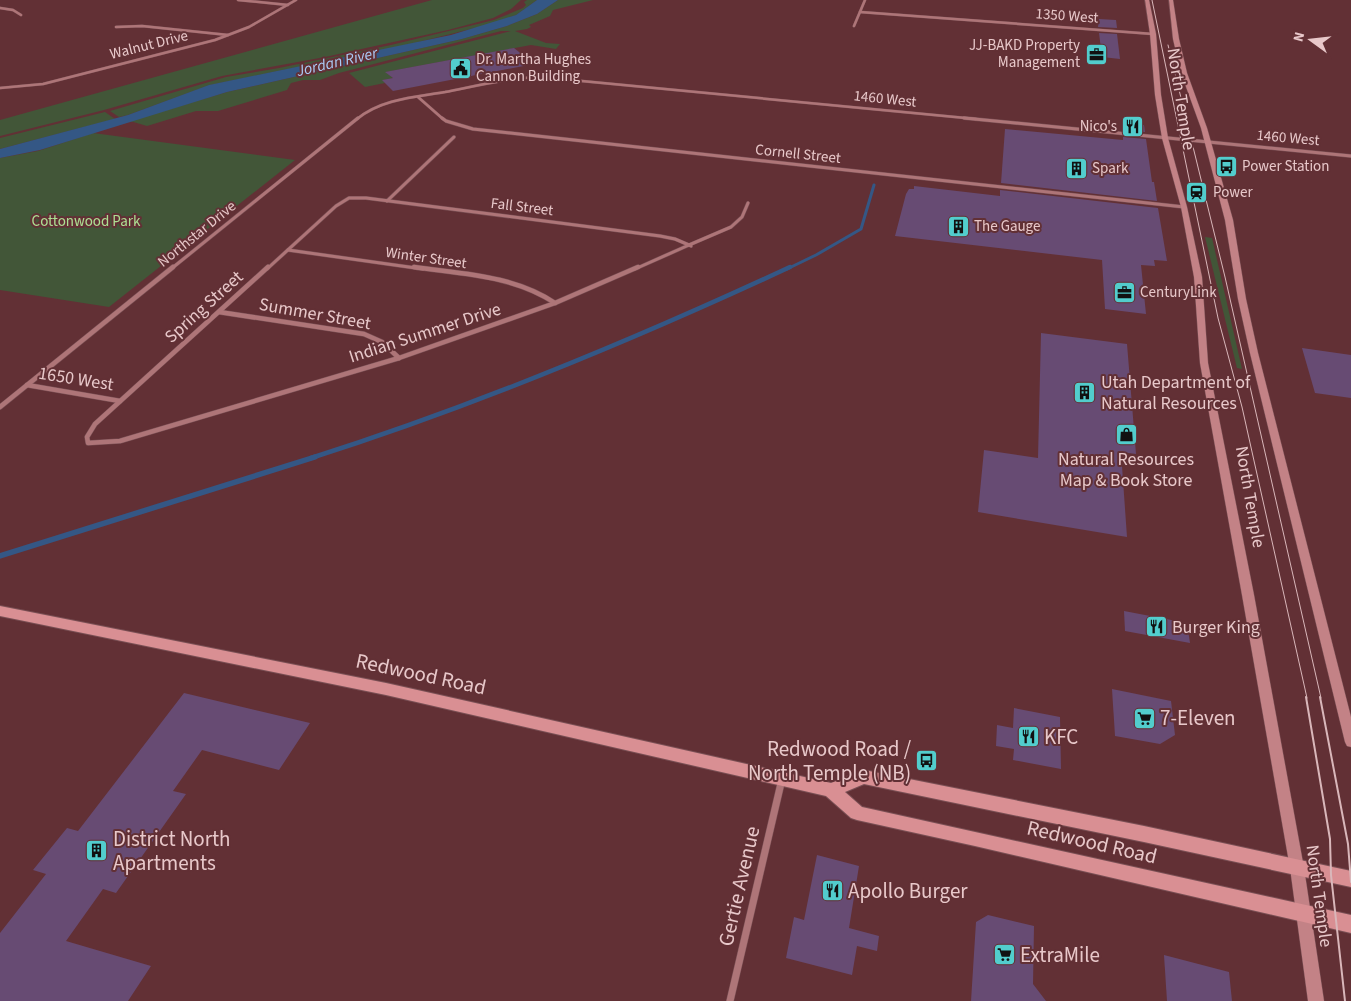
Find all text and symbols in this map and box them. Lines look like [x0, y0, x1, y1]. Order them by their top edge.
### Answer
street label: 1350 West [1035, 3, 1099, 29]
north arrow [1286, 15, 1336, 65]
street label: Walnut Drive [108, 25, 190, 65]
text: N [1289, 30, 1310, 44]
place label: JJ-BAKD Property Management [969, 35, 1080, 73]
water label: Jordan River [293, 42, 381, 82]
office icon: JJ-BAKD Property Management [1084, 42, 1108, 66]
street label: North Temple [1161, 46, 1201, 152]
place label: Dr. Martha Hughes Cannon Building [476, 49, 591, 87]
public building icon: Dr. Martha Hughes Cannon Building [448, 56, 472, 80]
street label: 1460 West [853, 85, 917, 113]
restaurant icon: Nico's [1121, 114, 1145, 138]
place label: Nico's [1080, 116, 1117, 137]
street label: 1460 West [1256, 125, 1320, 151]
street label: Cornell Street [754, 139, 842, 169]
bus stop icon: Power Station [1214, 154, 1238, 178]
building icon: Spark [1064, 156, 1088, 180]
place label: Power Station [1242, 156, 1329, 177]
place label: Spark [1092, 158, 1129, 179]
station icon: Power [1185, 180, 1209, 204]
place label: Power [1213, 182, 1253, 203]
street label: Fall Street [490, 193, 554, 221]
street label: Northstar Drive [153, 196, 241, 272]
park label: Cottonwood Park [32, 211, 141, 232]
building icon: The Gauge [946, 214, 970, 238]
place label: The Gauge [974, 216, 1040, 237]
street label: Winter Street [384, 242, 468, 274]
street label: Spring Street [159, 265, 249, 349]
office icon: CenturyLink [1112, 280, 1136, 304]
place label: CenturyLink [1140, 282, 1217, 303]
street label: Summer Street [257, 292, 373, 336]
street label: Indian Summer Drive [346, 297, 504, 369]
street label: 1650 West [37, 361, 115, 397]
place label: Utah Department of Natural Resources [1101, 370, 1251, 416]
building icon: Utah Department of Natural Resources [1073, 380, 1097, 404]
shop icon: Natural Resources Map & Book Store [1114, 422, 1138, 446]
street label: North Temple [1229, 444, 1271, 550]
place label: Natural Resources Map & Book Store [1058, 447, 1194, 493]
restaurant icon: Burger King [1144, 615, 1168, 639]
place label: Burger King [1172, 615, 1260, 640]
street label: Redwood Road [353, 646, 489, 702]
place label: 7-Eleven [1160, 703, 1236, 733]
supermarket icon: 7-Eleven [1132, 706, 1156, 730]
place label: KFC [1044, 722, 1078, 752]
restaurant icon: KFC [1016, 725, 1040, 749]
place label: Redwood Road / North Temple (NB) [748, 734, 912, 788]
bus stop icon: Redwood Road / North Temple (NB) [915, 749, 939, 773]
street label: Redwood Road [1024, 812, 1160, 872]
street label: Gertie Avenue [711, 823, 767, 949]
place label: District North Apartments [113, 824, 230, 878]
building icon: District North Apartments [85, 839, 109, 863]
street label: North Temple [1299, 843, 1339, 949]
place label: Apollo Burger [848, 876, 968, 906]
restaurant icon: Apollo Burger [820, 879, 844, 903]
place label: ExtraMile [1020, 940, 1100, 970]
supermarket icon: ExtraMile [992, 943, 1016, 967]

